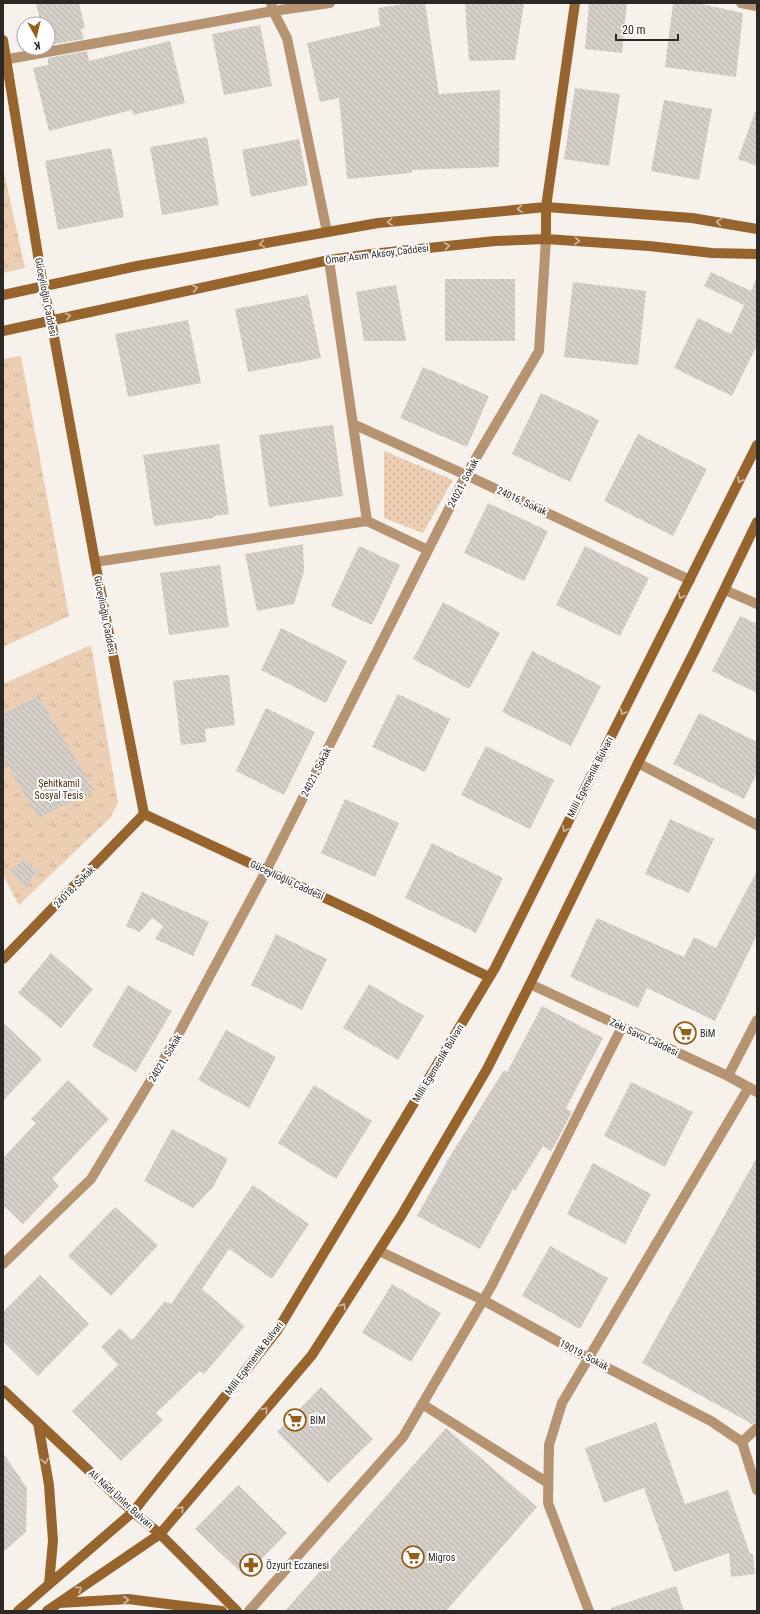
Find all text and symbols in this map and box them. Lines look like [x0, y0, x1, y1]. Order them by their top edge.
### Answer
north arrow [16, 16, 56, 56]
scale bar [616, 16, 678, 42]
text: 20 m [622, 23, 646, 37]
text: K [33, 39, 41, 52]
one-way arrow [517, 205, 523, 214]
one-way arrow [387, 217, 393, 226]
one-way arrow [716, 219, 722, 227]
one-way arrow [574, 237, 580, 246]
one-way arrow [259, 239, 265, 247]
street label: Ömer Asım Aksoy Caddesi [324, 241, 429, 266]
one-way arrow [444, 241, 450, 250]
street label: Güceylioğlu Caddesi [33, 257, 59, 337]
one-way arrow [192, 285, 198, 293]
one-way arrow [65, 313, 72, 321]
street label: 24021. Sokak [446, 456, 481, 509]
one-way arrow [737, 476, 744, 483]
street label: 24016. Sokak [495, 485, 549, 518]
street label: Güceylioğlu Caddesi [92, 575, 118, 655]
one-way arrow [678, 592, 686, 599]
one-way arrow [620, 708, 628, 716]
street label: Milli Egemenlik Bulvarı [565, 735, 615, 819]
street label: 24021. Sokak [299, 745, 333, 798]
park label: Şehitkamil Sosyal Tesis [35, 778, 84, 801]
one-way arrow [562, 824, 570, 832]
street label: Güceylioğlu Caddesi [248, 858, 326, 902]
street label: 24018. Sokak [51, 864, 97, 910]
street label: Zeki Savcı Caddesi [608, 1016, 680, 1058]
supermarket icon: BiM [672, 1020, 698, 1046]
street label: Milli Egemenlik Bulvarı [410, 1022, 466, 1104]
place label: BiM [700, 1028, 715, 1039]
street label: 24021. Sokak [146, 1032, 184, 1084]
one-way arrow [338, 1303, 346, 1310]
street label: Milli Egemenlik Bulvarı [223, 1319, 285, 1397]
street label: 19019. Sokak [558, 1338, 611, 1373]
one-way arrow [260, 1407, 267, 1414]
supermarket icon: BİM [282, 1407, 308, 1433]
place label: BİM [310, 1414, 326, 1426]
one-way arrow [40, 1458, 48, 1464]
street label: Ali Nadi Ünler Bulvarı [86, 1466, 156, 1531]
one-way arrow [176, 1506, 183, 1514]
supermarket icon: Migros [400, 1544, 426, 1570]
pharmacy icon: Özyurt Eczanesi [238, 1552, 264, 1578]
place label: Migros [428, 1552, 456, 1563]
place label: Özyurt Eczanesi [266, 1559, 329, 1571]
one-way arrow [75, 1587, 82, 1594]
one-way arrow [123, 1596, 129, 1604]

